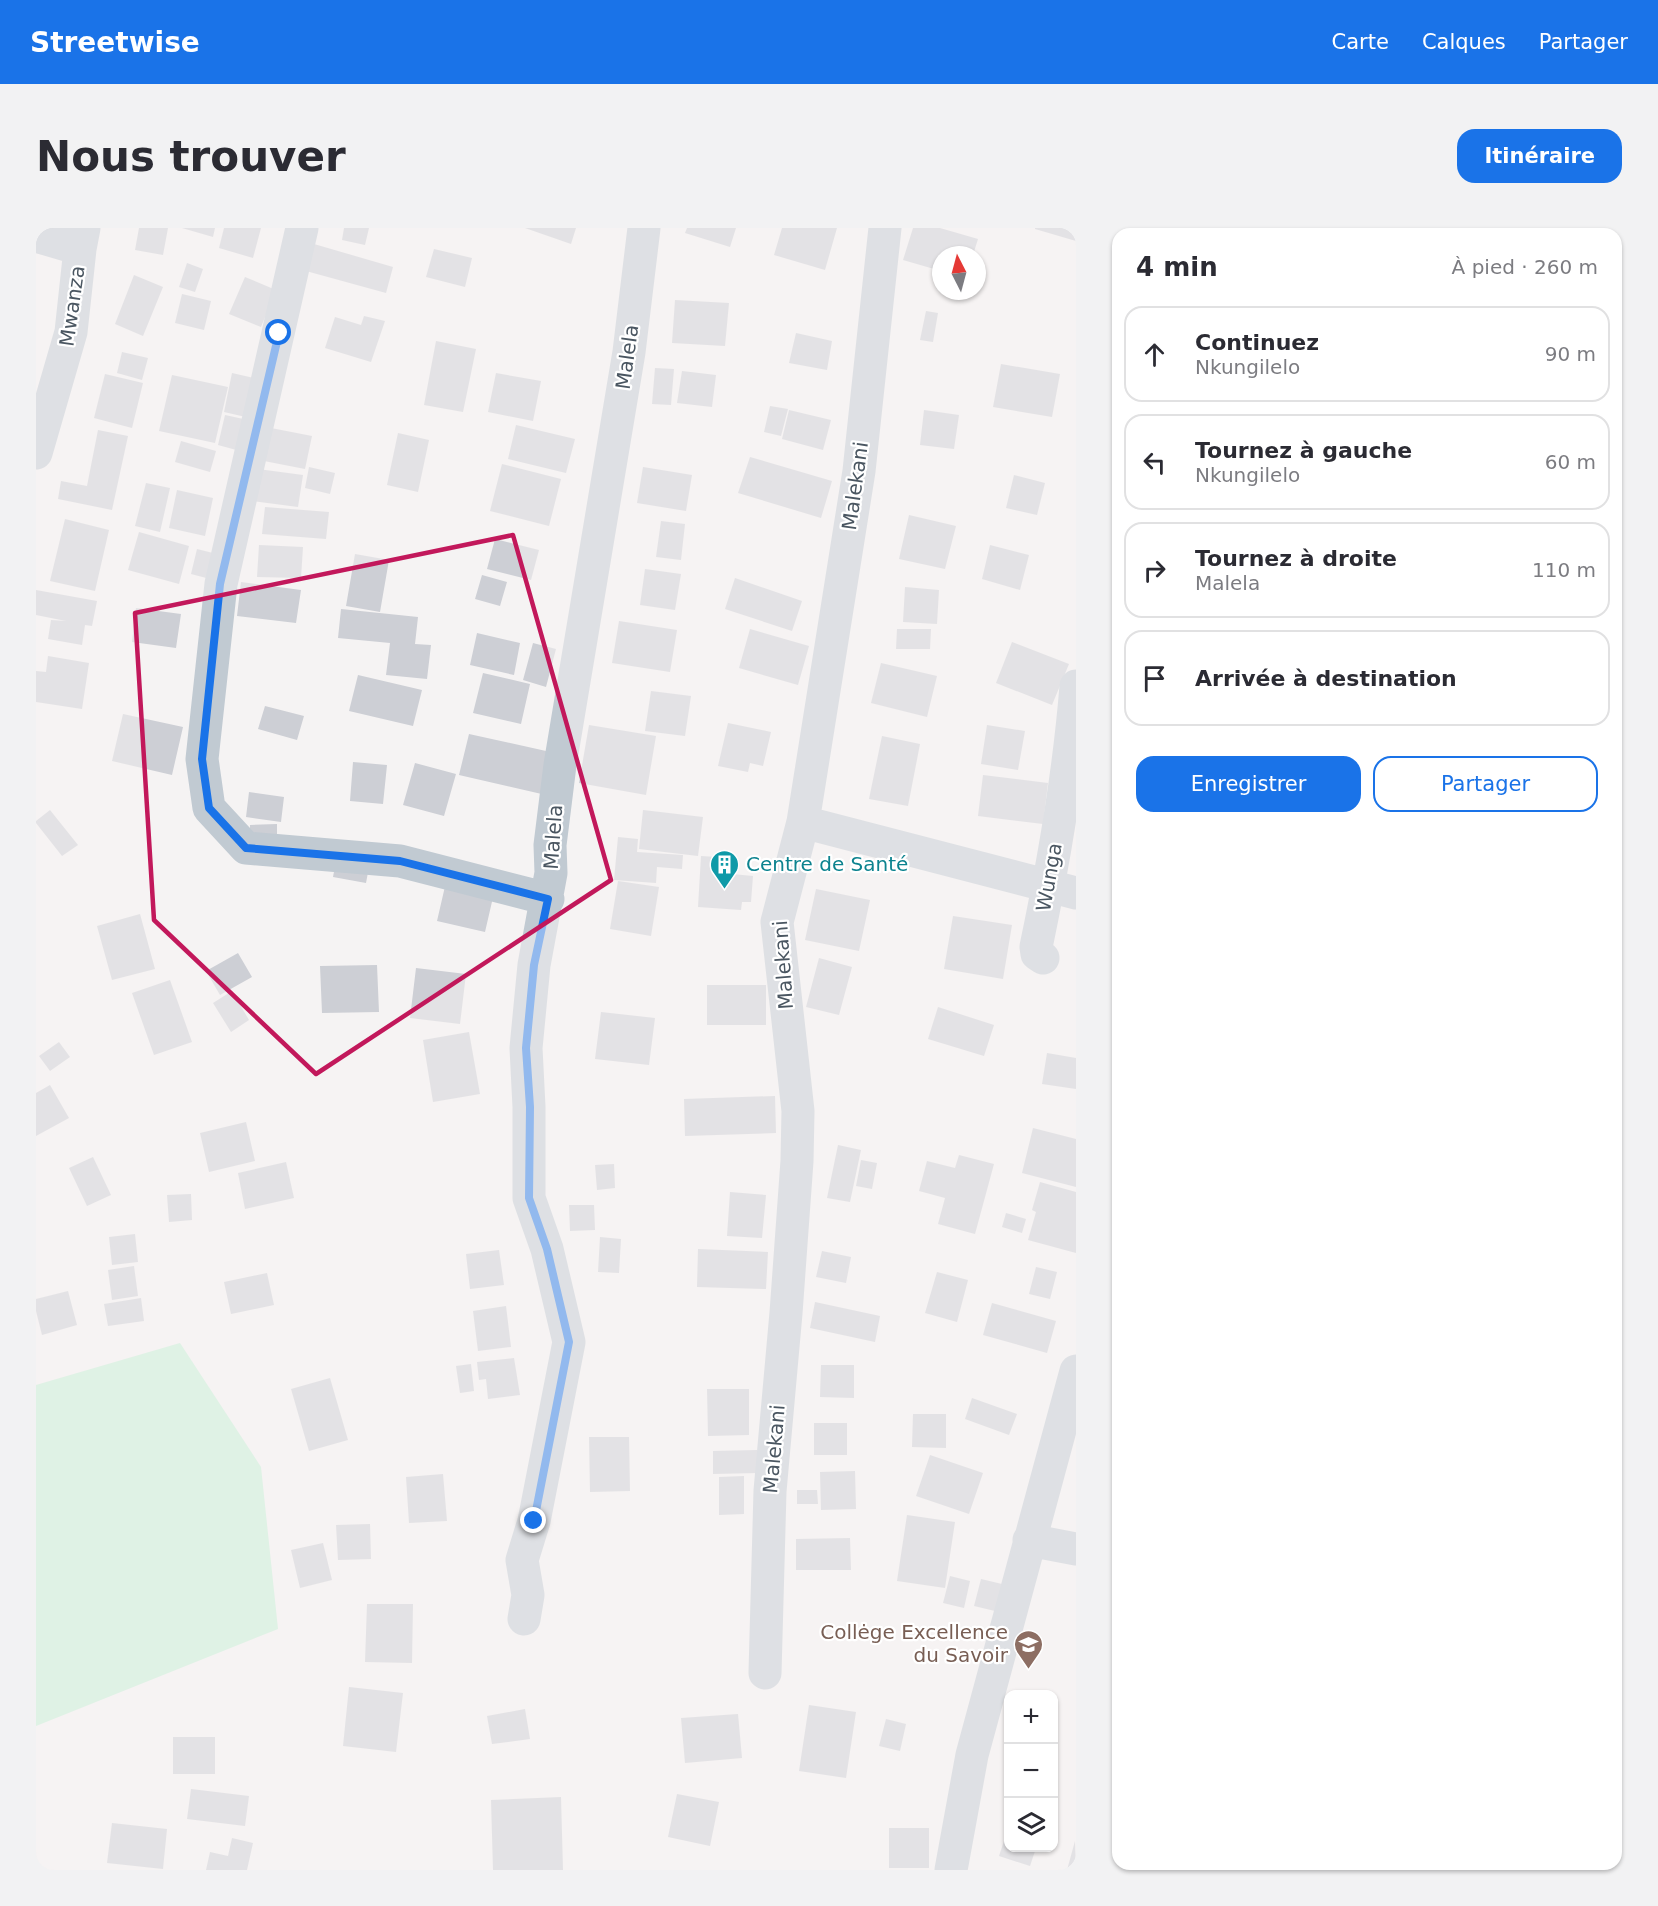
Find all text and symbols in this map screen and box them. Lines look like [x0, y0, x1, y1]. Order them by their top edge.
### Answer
text: Streetwise [30, 26, 200, 59]
text: Carte [1332, 30, 1389, 54]
text: Calques [1422, 30, 1506, 54]
text: Partager [1539, 30, 1628, 54]
button: Itinéraire [1457, 129, 1622, 183]
text: Nous trouver [36, 132, 346, 181]
north arrow [932, 246, 986, 300]
text: 4 min [1136, 252, 1218, 282]
text: À pied · 260 m [1452, 255, 1598, 279]
street label: Mwanza [54, 264, 90, 348]
route start [265, 319, 291, 345]
street label: Malela [611, 323, 643, 391]
text: Continuez [1195, 330, 1319, 355]
icon: ahead [1138, 338, 1171, 371]
text: 90 m [1545, 342, 1596, 366]
text: Nkungilelo [1195, 355, 1300, 379]
text: Tournez à gauche [1195, 438, 1412, 463]
street label: Malekani [837, 440, 873, 532]
icon: left [1138, 446, 1171, 479]
text: 60 m [1545, 450, 1596, 474]
text: Nkungilelo [1195, 463, 1300, 487]
text: Tournez à droite [1195, 546, 1397, 571]
icon: right [1138, 554, 1171, 587]
text: 110 m [1532, 558, 1596, 582]
text: Malela [1195, 571, 1260, 595]
icon: arrive [1138, 662, 1171, 695]
text: Arrivée à destination [1195, 666, 1457, 691]
button: Enregistrer [1136, 756, 1361, 812]
button: Partager [1373, 756, 1598, 812]
street label: Malela [539, 804, 567, 870]
street label: Wunga [1031, 841, 1067, 913]
building icon: Centre de Santé [709, 848, 741, 890]
place label: Centre de Santé [746, 852, 908, 876]
street label: Malekani [768, 920, 798, 1010]
street label: Malekani [758, 1404, 790, 1494]
route end [520, 1507, 546, 1533]
place label: Collėge Excellence du Savoir [820, 1620, 1009, 1667]
school or university icon: Collėge Excellence du Savoir [1013, 1628, 1045, 1670]
map controls [1004, 1690, 1058, 1852]
button: + [1004, 1690, 1058, 1744]
button: − [1004, 1744, 1058, 1798]
button: layers [1004, 1798, 1058, 1852]

